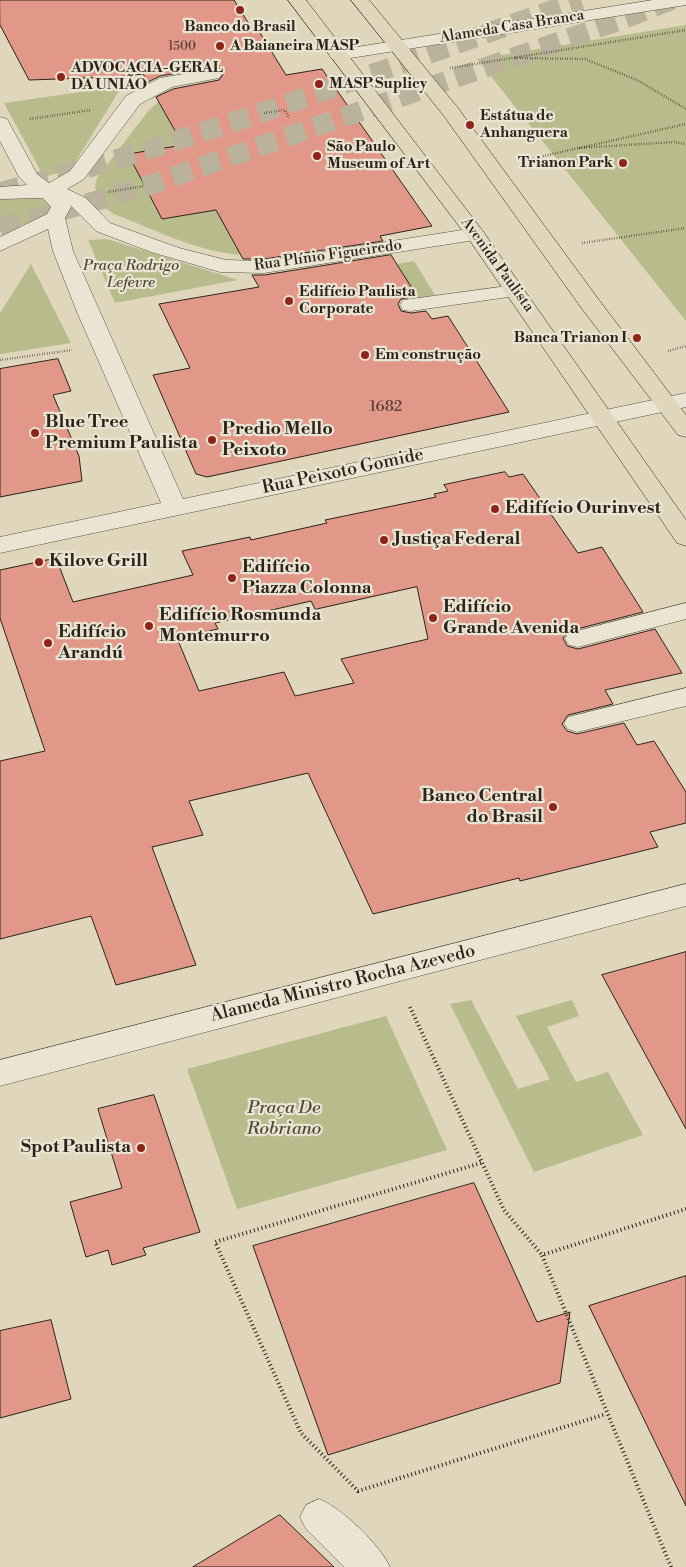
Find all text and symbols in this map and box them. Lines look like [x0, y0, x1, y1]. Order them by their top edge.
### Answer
marker: Banco do Brasil [234, 4, 246, 16]
street label: Alameda Casa Branca [438, 7, 586, 47]
place label: Banco do Brasil [184, 18, 296, 36]
place label: A Baianeira MASP [230, 37, 359, 55]
house number: 1500 [168, 40, 196, 54]
marker: A Baianeira MASP [214, 40, 226, 52]
place label: ADVOCACIA-GERAL DA UNIÃO [71, 59, 223, 94]
marker: ADVOCACIA-GERAL DA UNIÃO [55, 71, 67, 83]
place label: MASP Suplicy [329, 75, 427, 93]
marker: MASP Suplicy [313, 78, 325, 90]
place label: Estátua de Anhanguera [480, 107, 568, 142]
marker: Estátua de Anhanguera [464, 119, 476, 131]
place label: São Paulo Museum of Art [327, 138, 430, 173]
marker: São Paulo Museum of Art [311, 150, 323, 162]
place label: Trianon Park [518, 154, 613, 172]
marker: Trianon Park [617, 157, 629, 169]
street label: Avenida Paulista [457, 214, 537, 316]
street label: Rua Plínio Figueiredo [253, 237, 403, 275]
park label: Praça Rodrigo Lefevre [83, 257, 179, 292]
place label: Edifício Paulista Corporate [299, 283, 416, 318]
marker: Edifício Paulista Corporate [283, 295, 295, 307]
place label: Banca Trianon I [514, 329, 627, 347]
marker: Banca Trianon I [631, 332, 643, 344]
place label: Em construção [375, 346, 481, 364]
marker: Em construção [359, 349, 371, 361]
house number: 1682 [370, 398, 402, 416]
place label: Blue Tree Premium Paulista [45, 412, 198, 454]
place label: Predio Mello Peixoto [222, 419, 333, 462]
marker: Blue Tree Premium Paulista [29, 427, 41, 439]
marker: Predio Mello Peixoto [206, 434, 218, 446]
street label: Rua Peixoto Gomide [260, 444, 426, 500]
place label: Edifício Ourinvest [505, 498, 661, 520]
marker: Edifício Ourinvest [489, 503, 501, 515]
place label: Justiça Federal [394, 529, 520, 551]
marker: Justiça Federal [378, 534, 390, 546]
place label: Kilove Grill [49, 551, 148, 573]
marker: Kilove Grill [33, 556, 45, 568]
place label: Edifício Piazza Colonna [242, 557, 372, 600]
marker: Edifício Piazza Colonna [226, 572, 238, 584]
place label: Edifício Grande Avenida [443, 597, 579, 640]
place label: Edifício Rosmunda Montemurro [159, 605, 321, 648]
marker: Edifício Grande Avenida [427, 612, 439, 624]
marker: Edifício Rosmunda Montemurro [143, 620, 155, 632]
place label: Edifício Arandú [58, 622, 126, 664]
marker: Edifício Arandú [42, 637, 54, 649]
place label: Banco Central do Brasil [421, 786, 543, 829]
marker: Banco Central do Brasil [547, 801, 559, 813]
street label: Alameda Ministro Rocha Azevedo [208, 941, 478, 1027]
park label: Praça De Robriano [247, 1098, 321, 1140]
place label: Spot Paulista [21, 1137, 131, 1159]
marker: Spot Paulista [135, 1142, 147, 1154]

